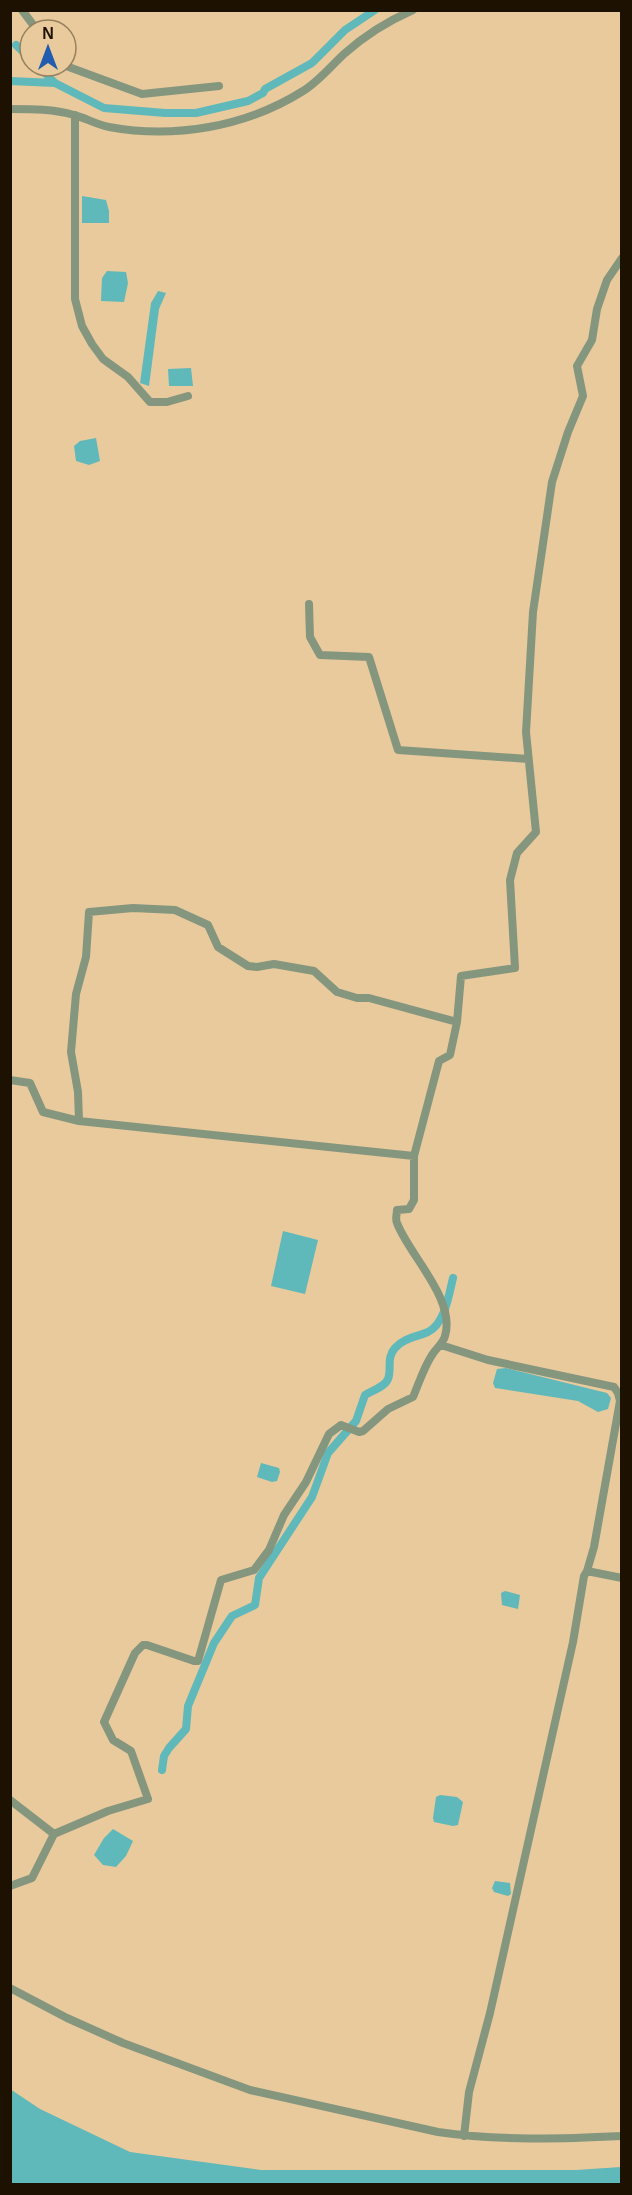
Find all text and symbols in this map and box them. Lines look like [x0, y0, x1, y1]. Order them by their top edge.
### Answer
north arrow [18, 18, 78, 78]
text: N [42, 25, 54, 42]

